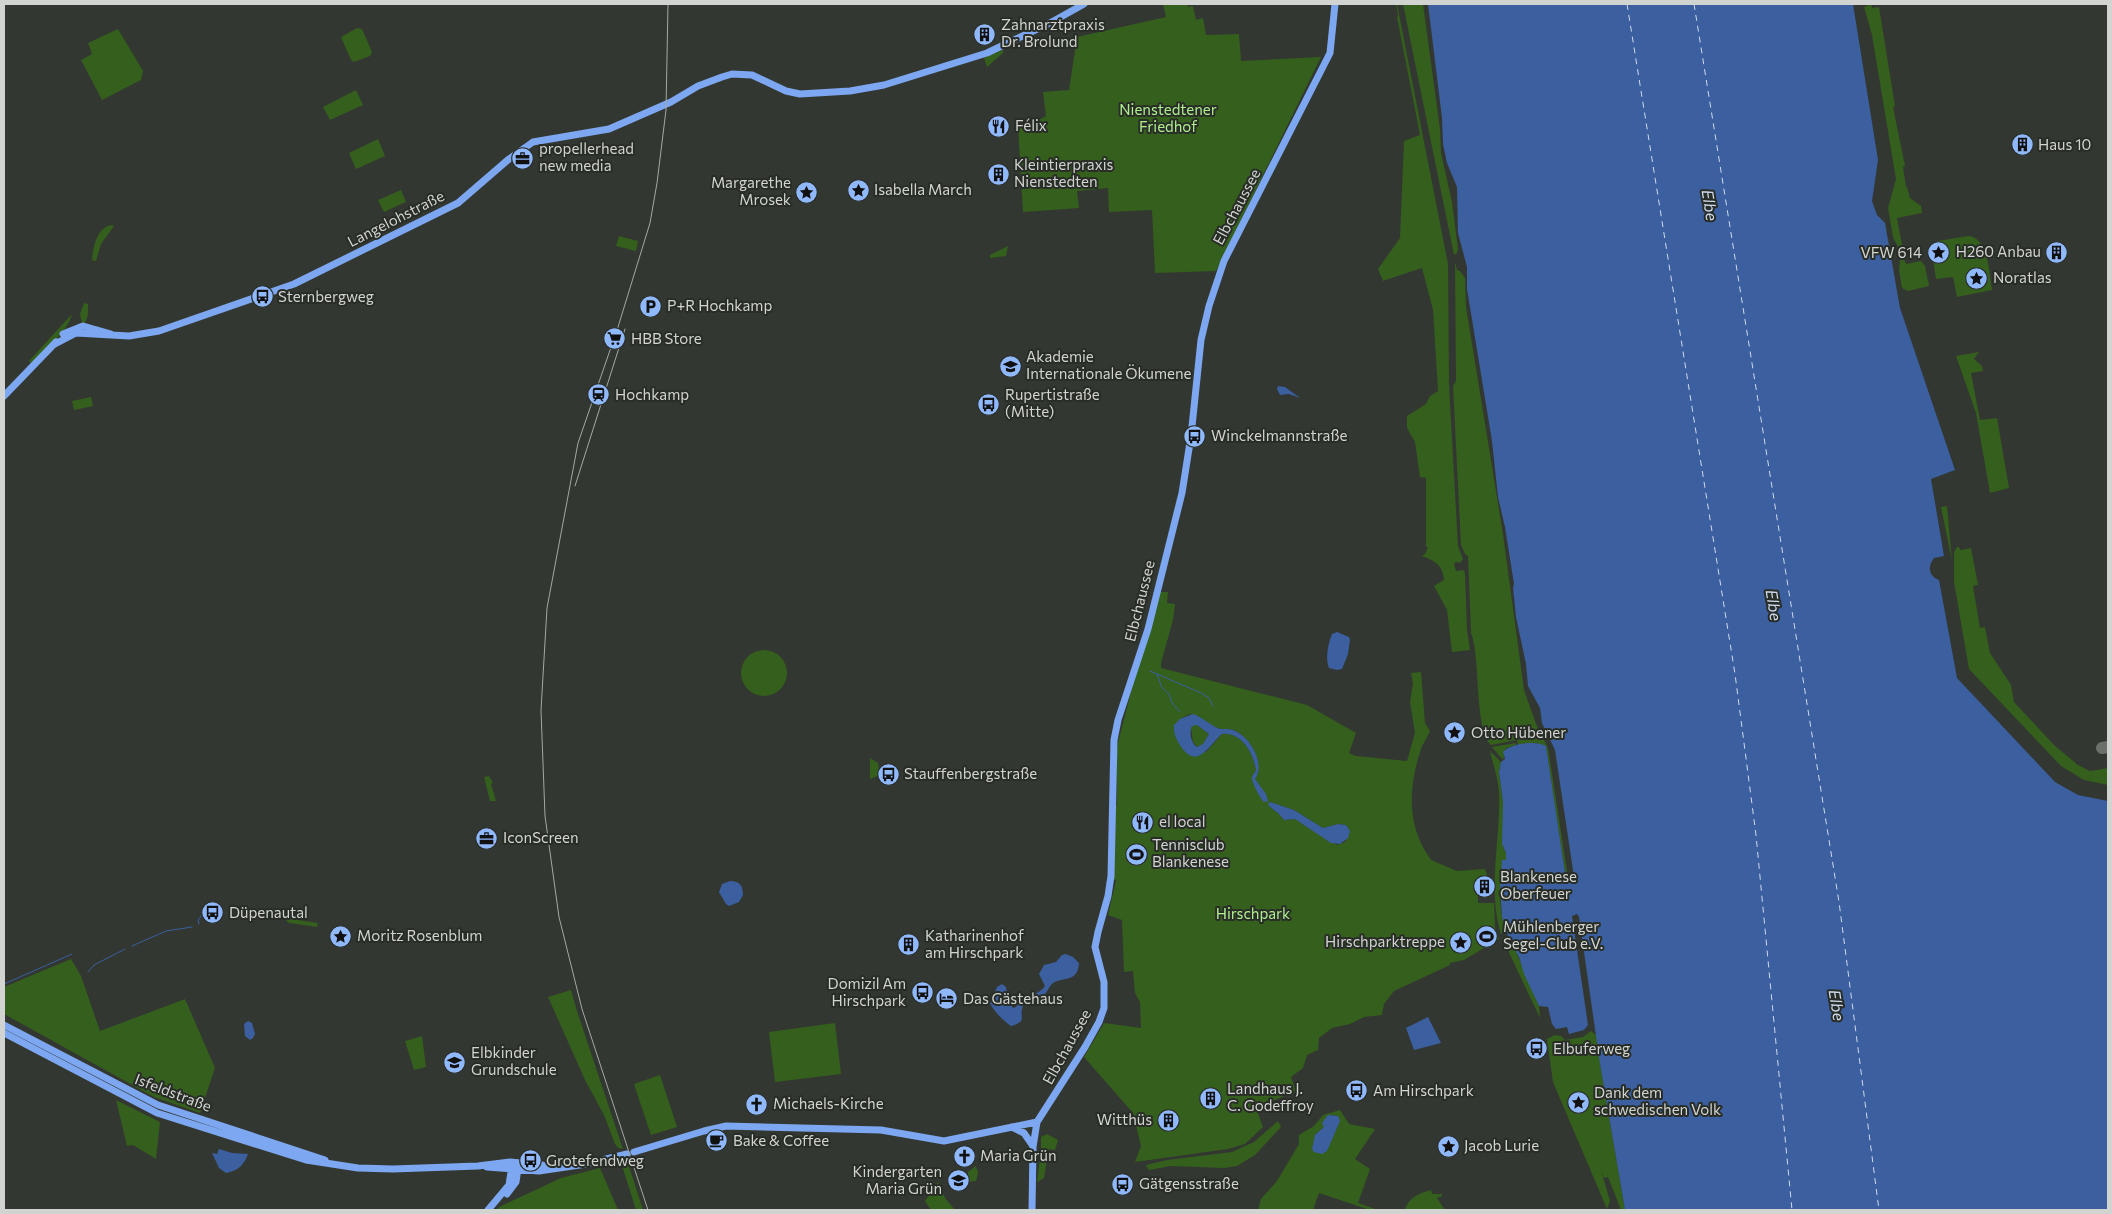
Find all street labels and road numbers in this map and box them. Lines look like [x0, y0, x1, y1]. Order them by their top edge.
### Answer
street label: Elbchaussee [1209, 165, 1264, 248]
street label: Langelohstraße [344, 186, 447, 250]
street label: Elbchaussee [1120, 558, 1158, 643]
street label: Elbchaussee [1038, 1006, 1094, 1087]
street label: Isfeldstraße [133, 1069, 214, 1115]

